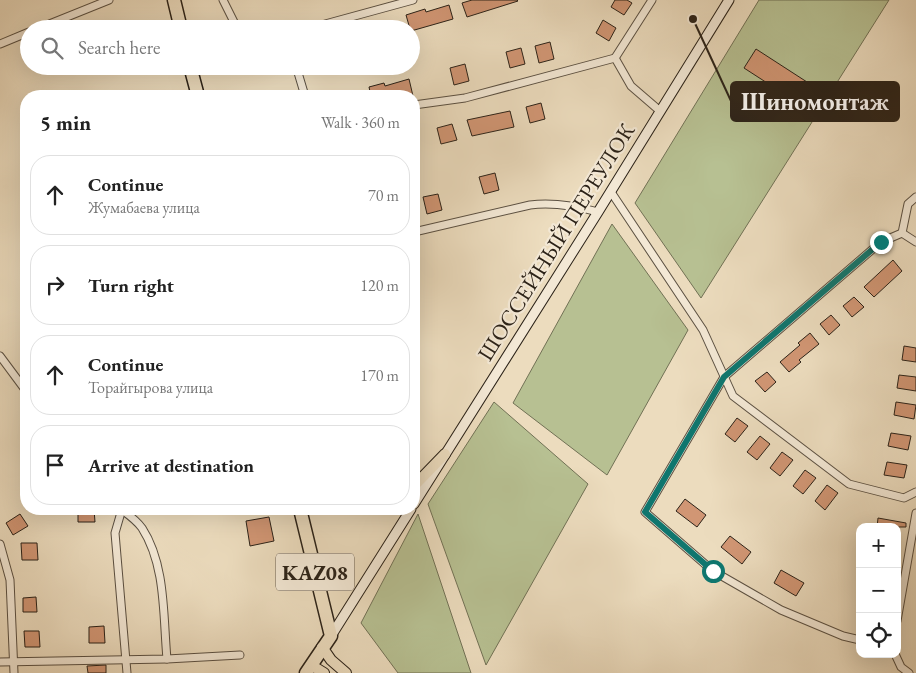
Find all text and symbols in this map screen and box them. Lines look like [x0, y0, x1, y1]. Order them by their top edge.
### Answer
search box [20, 20, 420, 75]
icon: search [38, 34, 66, 62]
text: Search here [78, 35, 160, 60]
callout: Шиномонтаж [731, 82, 899, 121]
text: Шиномонтаж [741, 86, 890, 117]
text: 5 min [40, 109, 91, 136]
text: Walk · 360 m [321, 112, 400, 133]
street label: ШОССЕЙНЫЙ ПЕРЕУЛОК [471, 117, 641, 366]
text: Continue [88, 172, 163, 197]
icon: ahead [41, 181, 69, 209]
text: 70 m [368, 185, 399, 206]
text: Жумабаева улица [88, 197, 200, 218]
route end [870, 231, 893, 254]
icon: right [41, 271, 69, 299]
text: Turn right [88, 273, 174, 298]
text: 120 m [360, 275, 399, 296]
text: Continue [88, 352, 163, 377]
icon: ahead [41, 361, 69, 389]
text: 170 m [360, 365, 399, 386]
text: Торайгырова улица [88, 377, 213, 398]
icon: arrive [41, 451, 69, 479]
text: Arrive at destination [88, 453, 254, 478]
map controls [856, 523, 901, 658]
button: + [856, 523, 901, 568]
road number: KAZ08 [276, 554, 354, 590]
route start [702, 560, 725, 583]
button: − [856, 568, 901, 613]
button: locate [856, 613, 901, 658]

